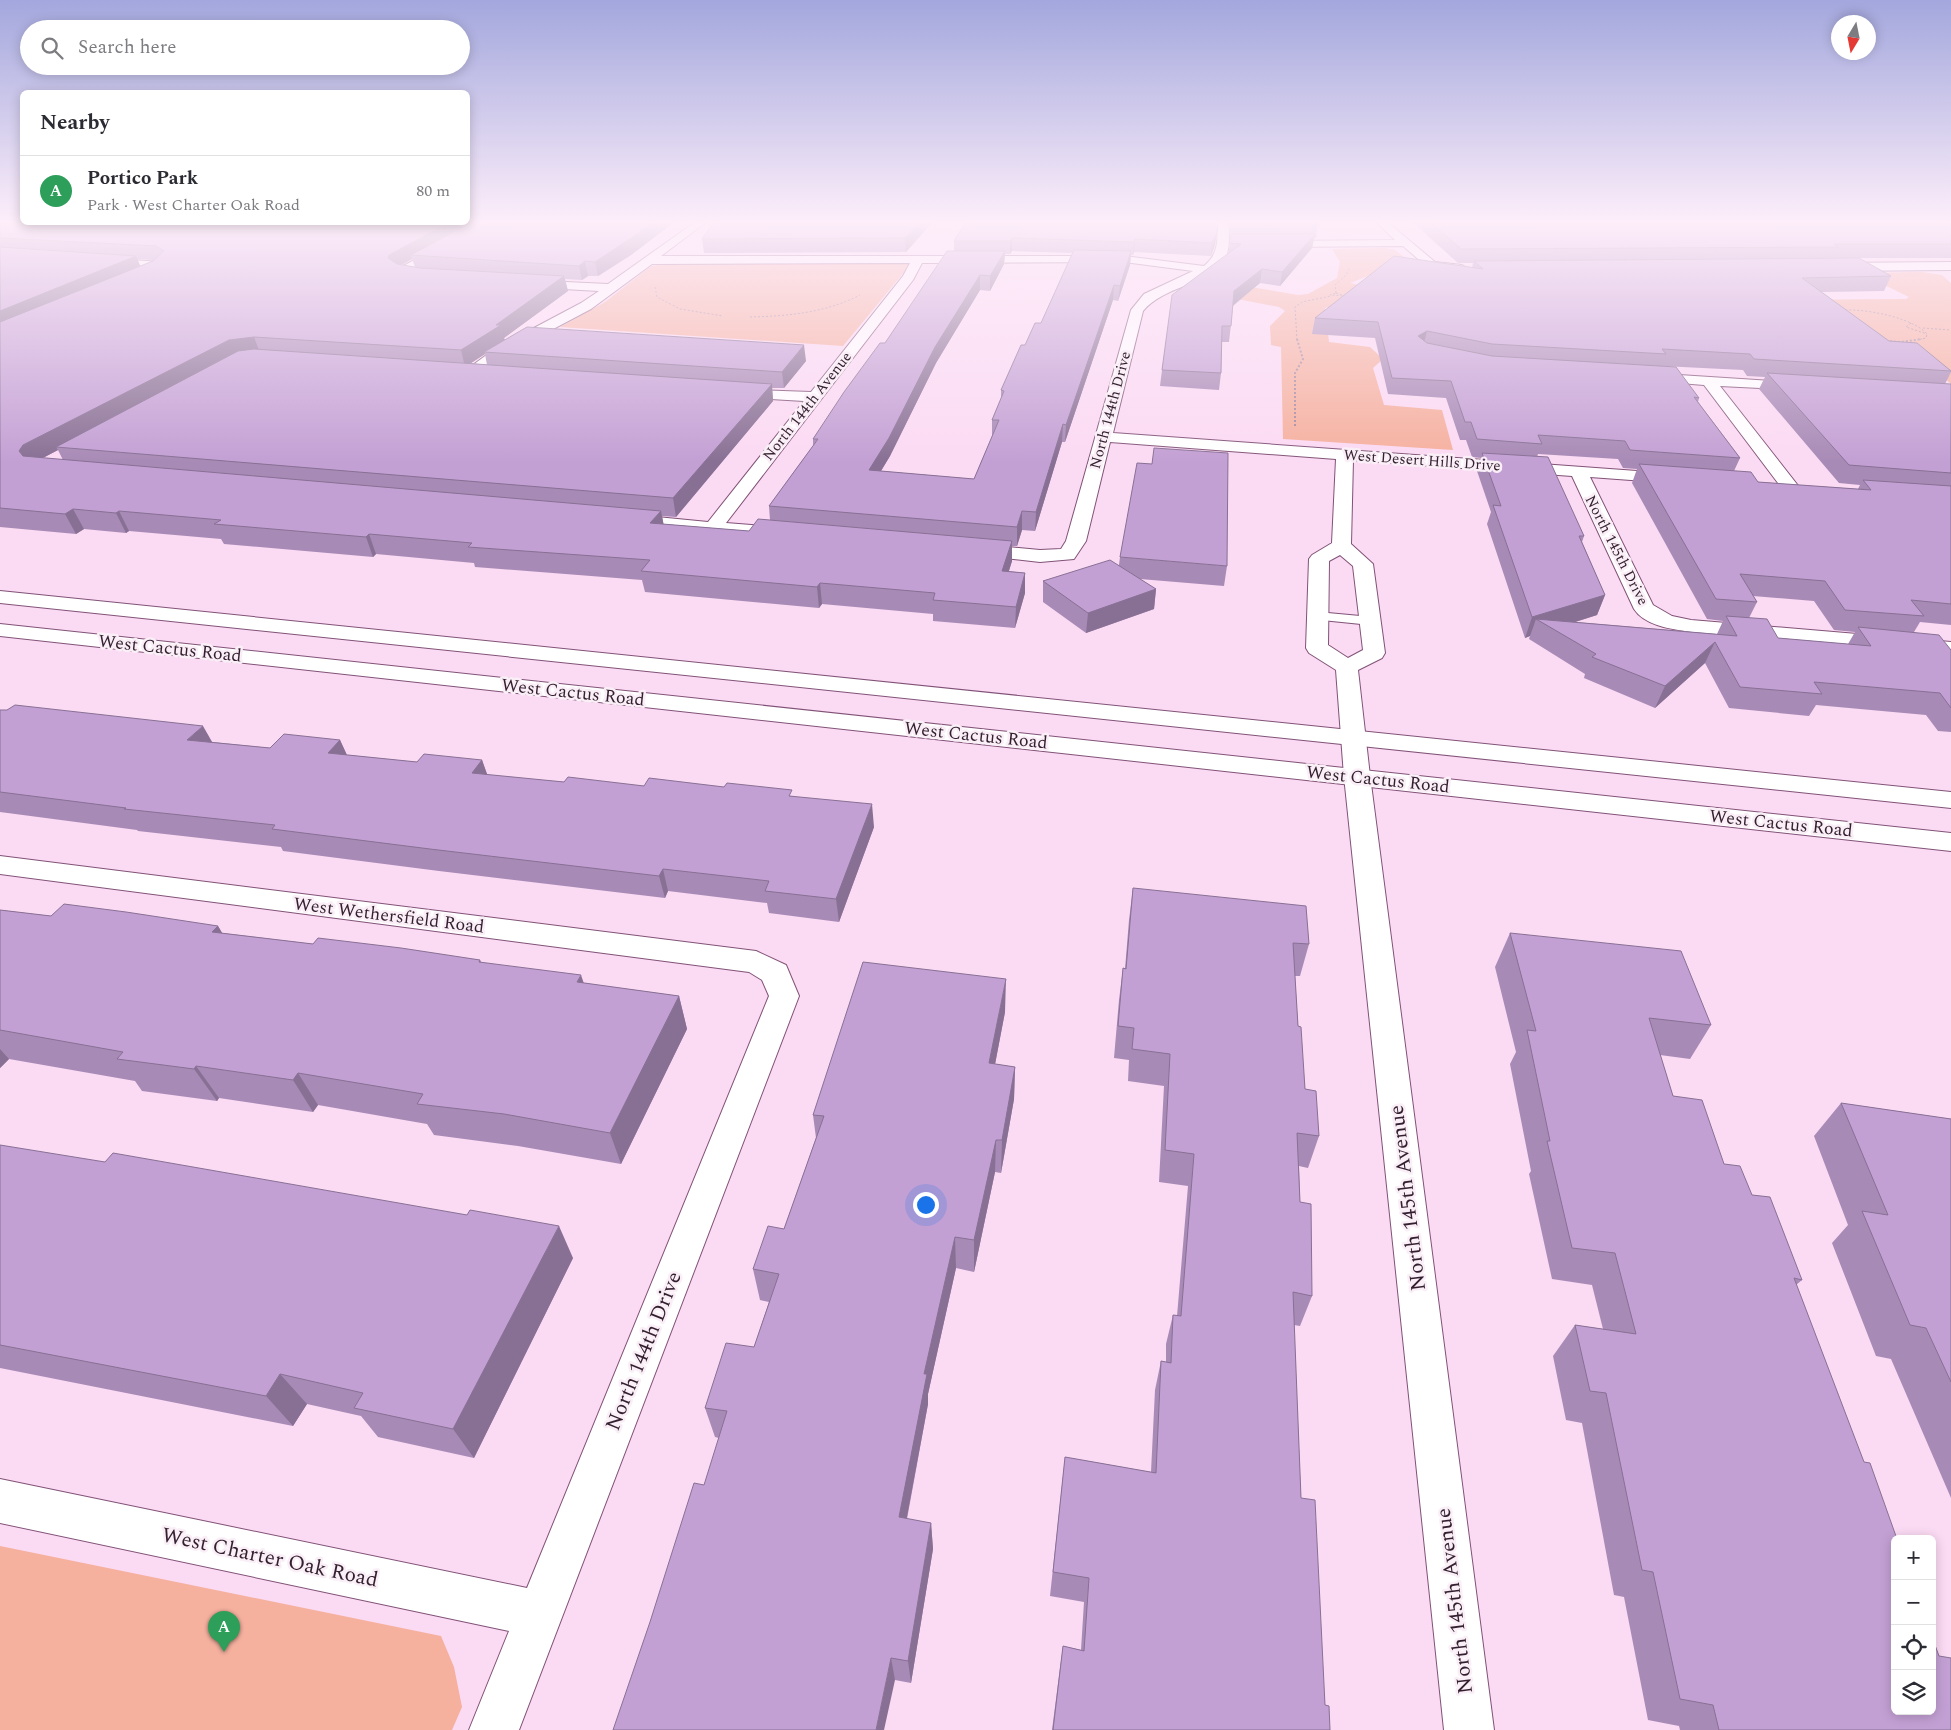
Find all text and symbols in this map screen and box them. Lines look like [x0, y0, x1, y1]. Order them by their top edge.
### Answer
north arrow [1831, 15, 1876, 60]
search box [20, 20, 470, 75]
text: Search here [78, 33, 177, 62]
icon: search [38, 34, 66, 62]
text: Nearby [40, 107, 110, 139]
text: Portico Park [87, 164, 198, 193]
text: A [50, 179, 62, 203]
text: 80 m [416, 179, 450, 203]
text: Park · West Charter Oak Road [87, 193, 300, 217]
street label: North 144th Avenue [757, 347, 858, 466]
street label: North 144th Drive [1084, 349, 1137, 471]
street label: West Desert Hills Drive [1343, 444, 1501, 477]
street label: North 145th Drive [1579, 491, 1654, 609]
street label: West Cactus Road [97, 628, 243, 669]
street label: West Cactus Road [500, 672, 646, 713]
street label: West Cactus Road [903, 715, 1049, 756]
street label: West Cactus Road [1305, 759, 1451, 800]
street label: West Cactus Road [1708, 803, 1854, 844]
street label: West Wethersfield Road [292, 890, 486, 941]
street label: North 145th Avenue [1381, 1103, 1435, 1293]
your location [913, 1192, 939, 1218]
street label: North 144th Drive [597, 1267, 690, 1436]
street label: North 145th Avenue [1428, 1506, 1482, 1696]
street label: West Charter Oak Road [159, 1519, 381, 1597]
map controls [1891, 1535, 1936, 1715]
button: + [1891, 1535, 1936, 1580]
button: − [1891, 1580, 1936, 1625]
pin: A [208, 1611, 240, 1652]
button: locate [1891, 1625, 1936, 1670]
button: layers [1891, 1670, 1936, 1715]

